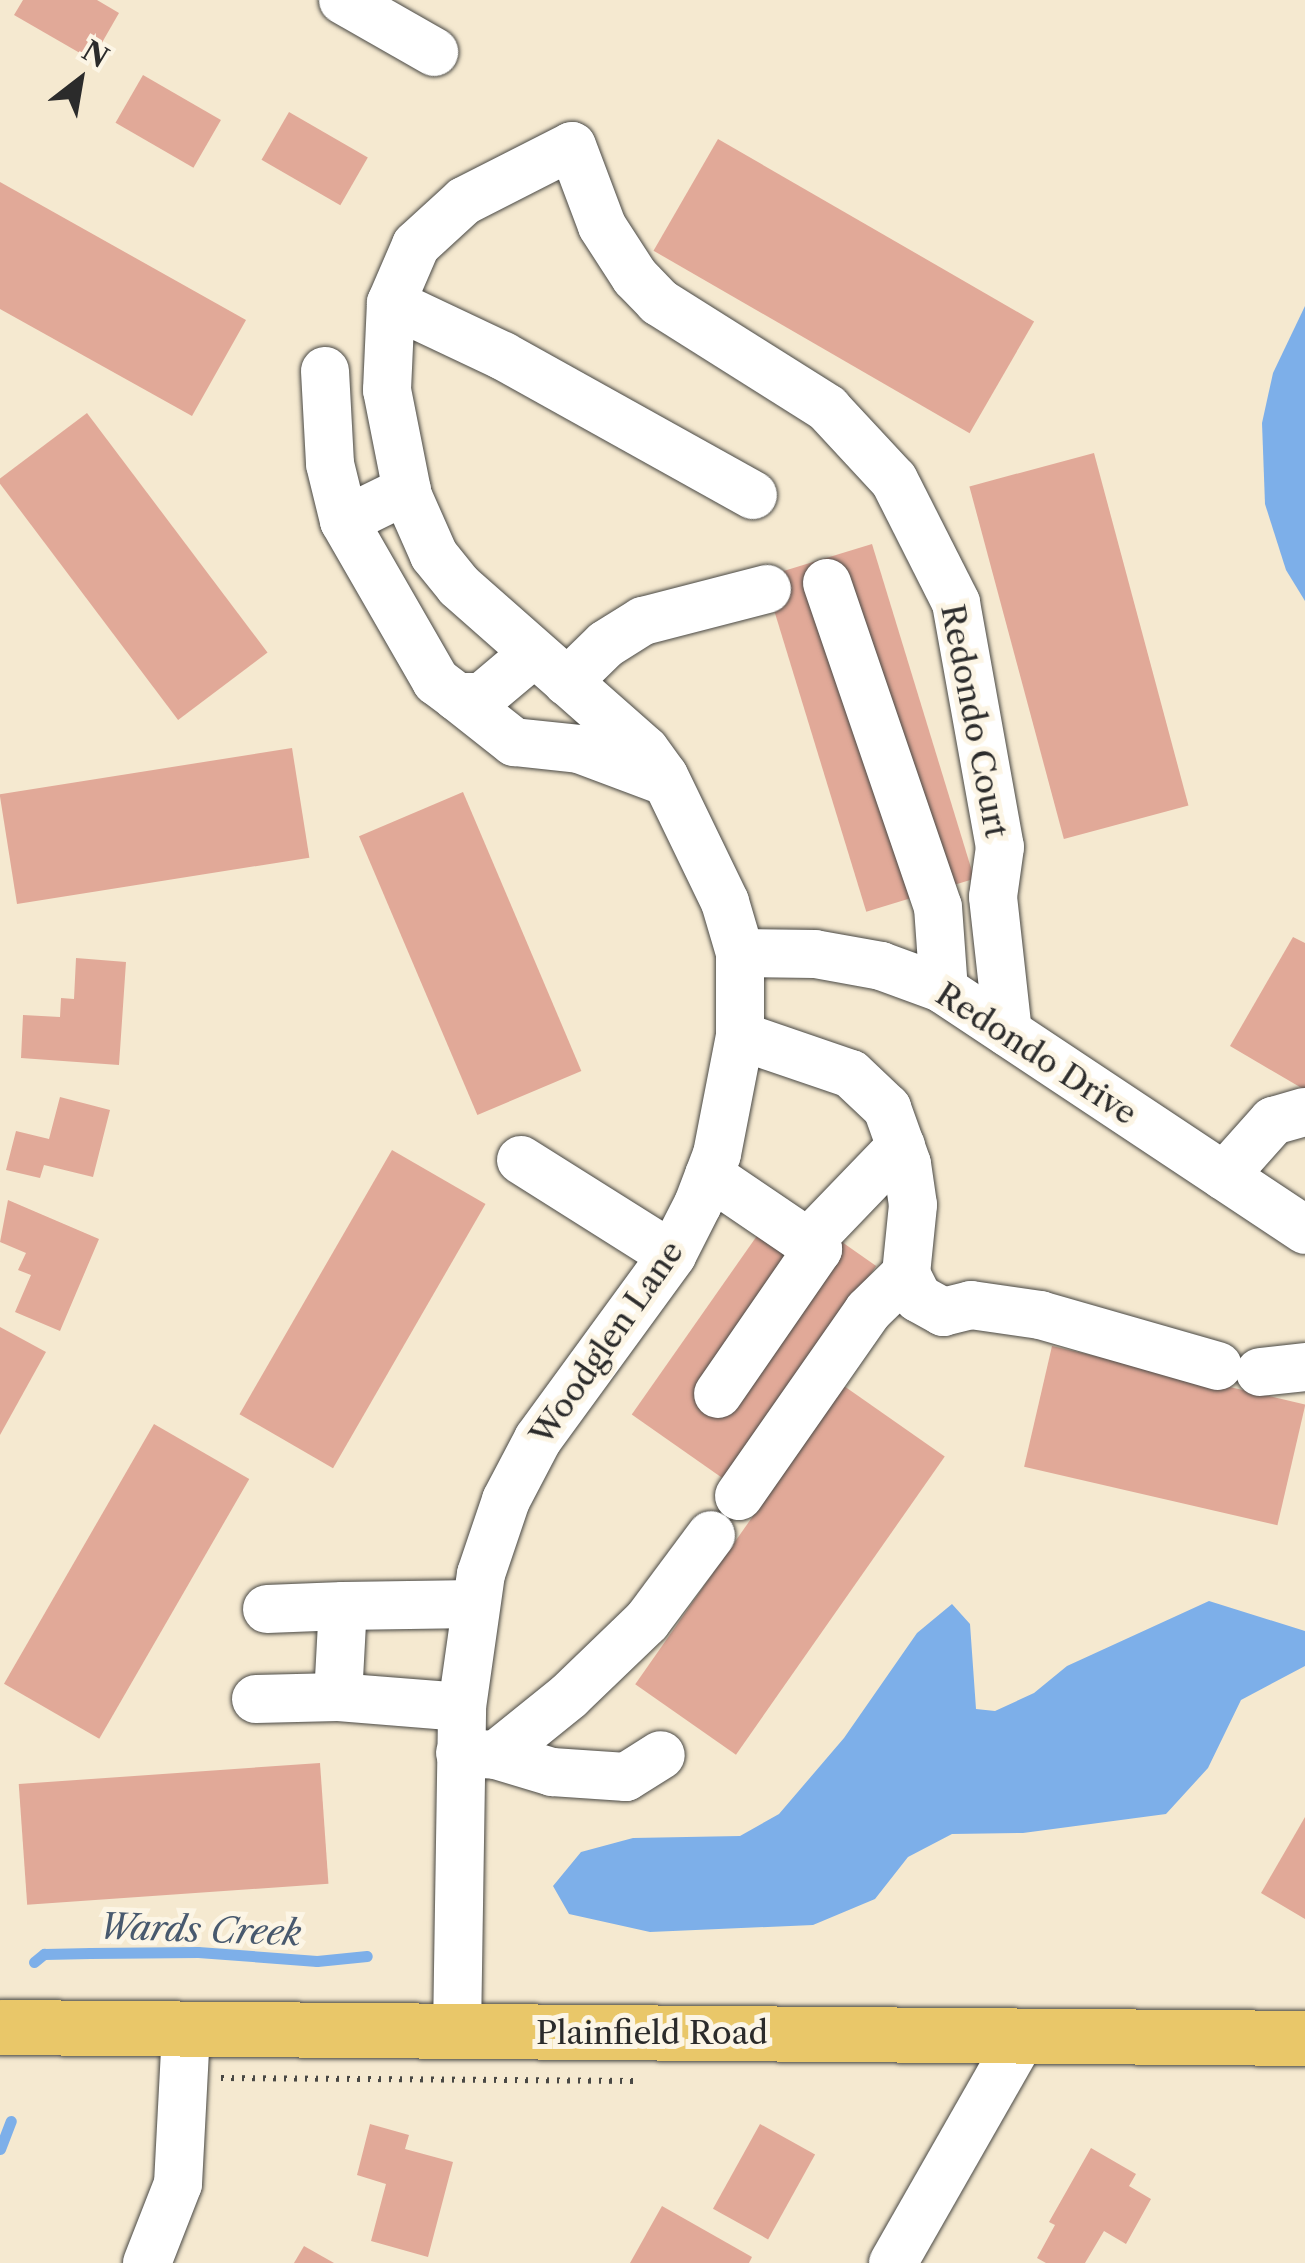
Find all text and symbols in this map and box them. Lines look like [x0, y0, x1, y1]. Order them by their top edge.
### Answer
north arrow [30, 30, 130, 130]
text: N [76, 33, 115, 75]
street label: Redondo Court [933, 601, 1015, 841]
street label: Redondo Drive [929, 975, 1143, 1133]
street label: Woodglen Lane [523, 1234, 691, 1452]
water label: Wards Creek [98, 1905, 302, 1955]
street label: Plainfield Road [536, 2014, 768, 2052]

